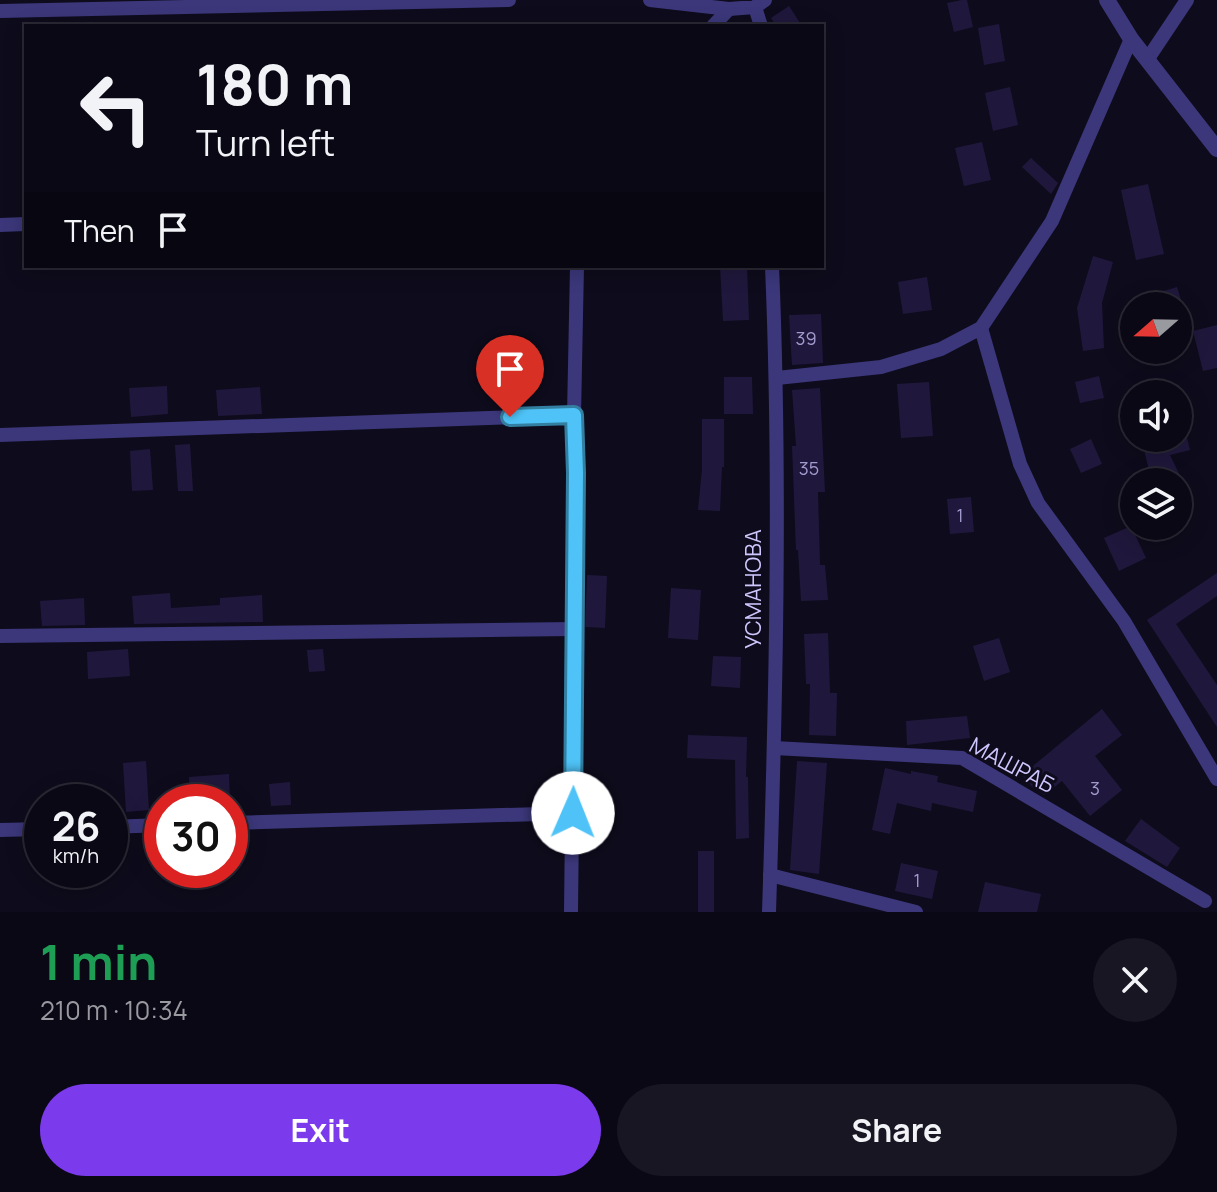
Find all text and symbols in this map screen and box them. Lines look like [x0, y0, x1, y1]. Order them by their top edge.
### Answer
text: 180 m [196, 45, 353, 122]
icon: left [64, 56, 168, 160]
text: Turn left [196, 118, 335, 167]
icon: arrive [151, 208, 195, 252]
text: Then [64, 210, 135, 251]
north arrow [1120, 292, 1192, 364]
map controls [1120, 292, 1192, 540]
house number: 39 [795, 326, 817, 350]
pin [476, 335, 544, 417]
icon: arrive [488, 347, 532, 391]
button: sound [1120, 380, 1192, 452]
house number: 35 [799, 456, 819, 480]
button: layers [1120, 468, 1192, 540]
house number: 1 [956, 503, 964, 527]
street label: УСМАНОВА [738, 529, 768, 649]
street label: МАШРАБ [964, 730, 1060, 800]
position arrow [531, 771, 615, 855]
house number: 3 [1090, 776, 1100, 800]
speed limit sign: 30 [144, 784, 248, 888]
text: 26 [52, 798, 100, 853]
text: km/h [53, 842, 99, 869]
house number: 1 [913, 868, 921, 892]
text: 1 min [40, 929, 157, 994]
button: close [1093, 938, 1177, 1022]
text: 210 m · 10:34 [40, 992, 188, 1028]
button: Exit [40, 1084, 601, 1176]
button: Share [617, 1084, 1177, 1176]

